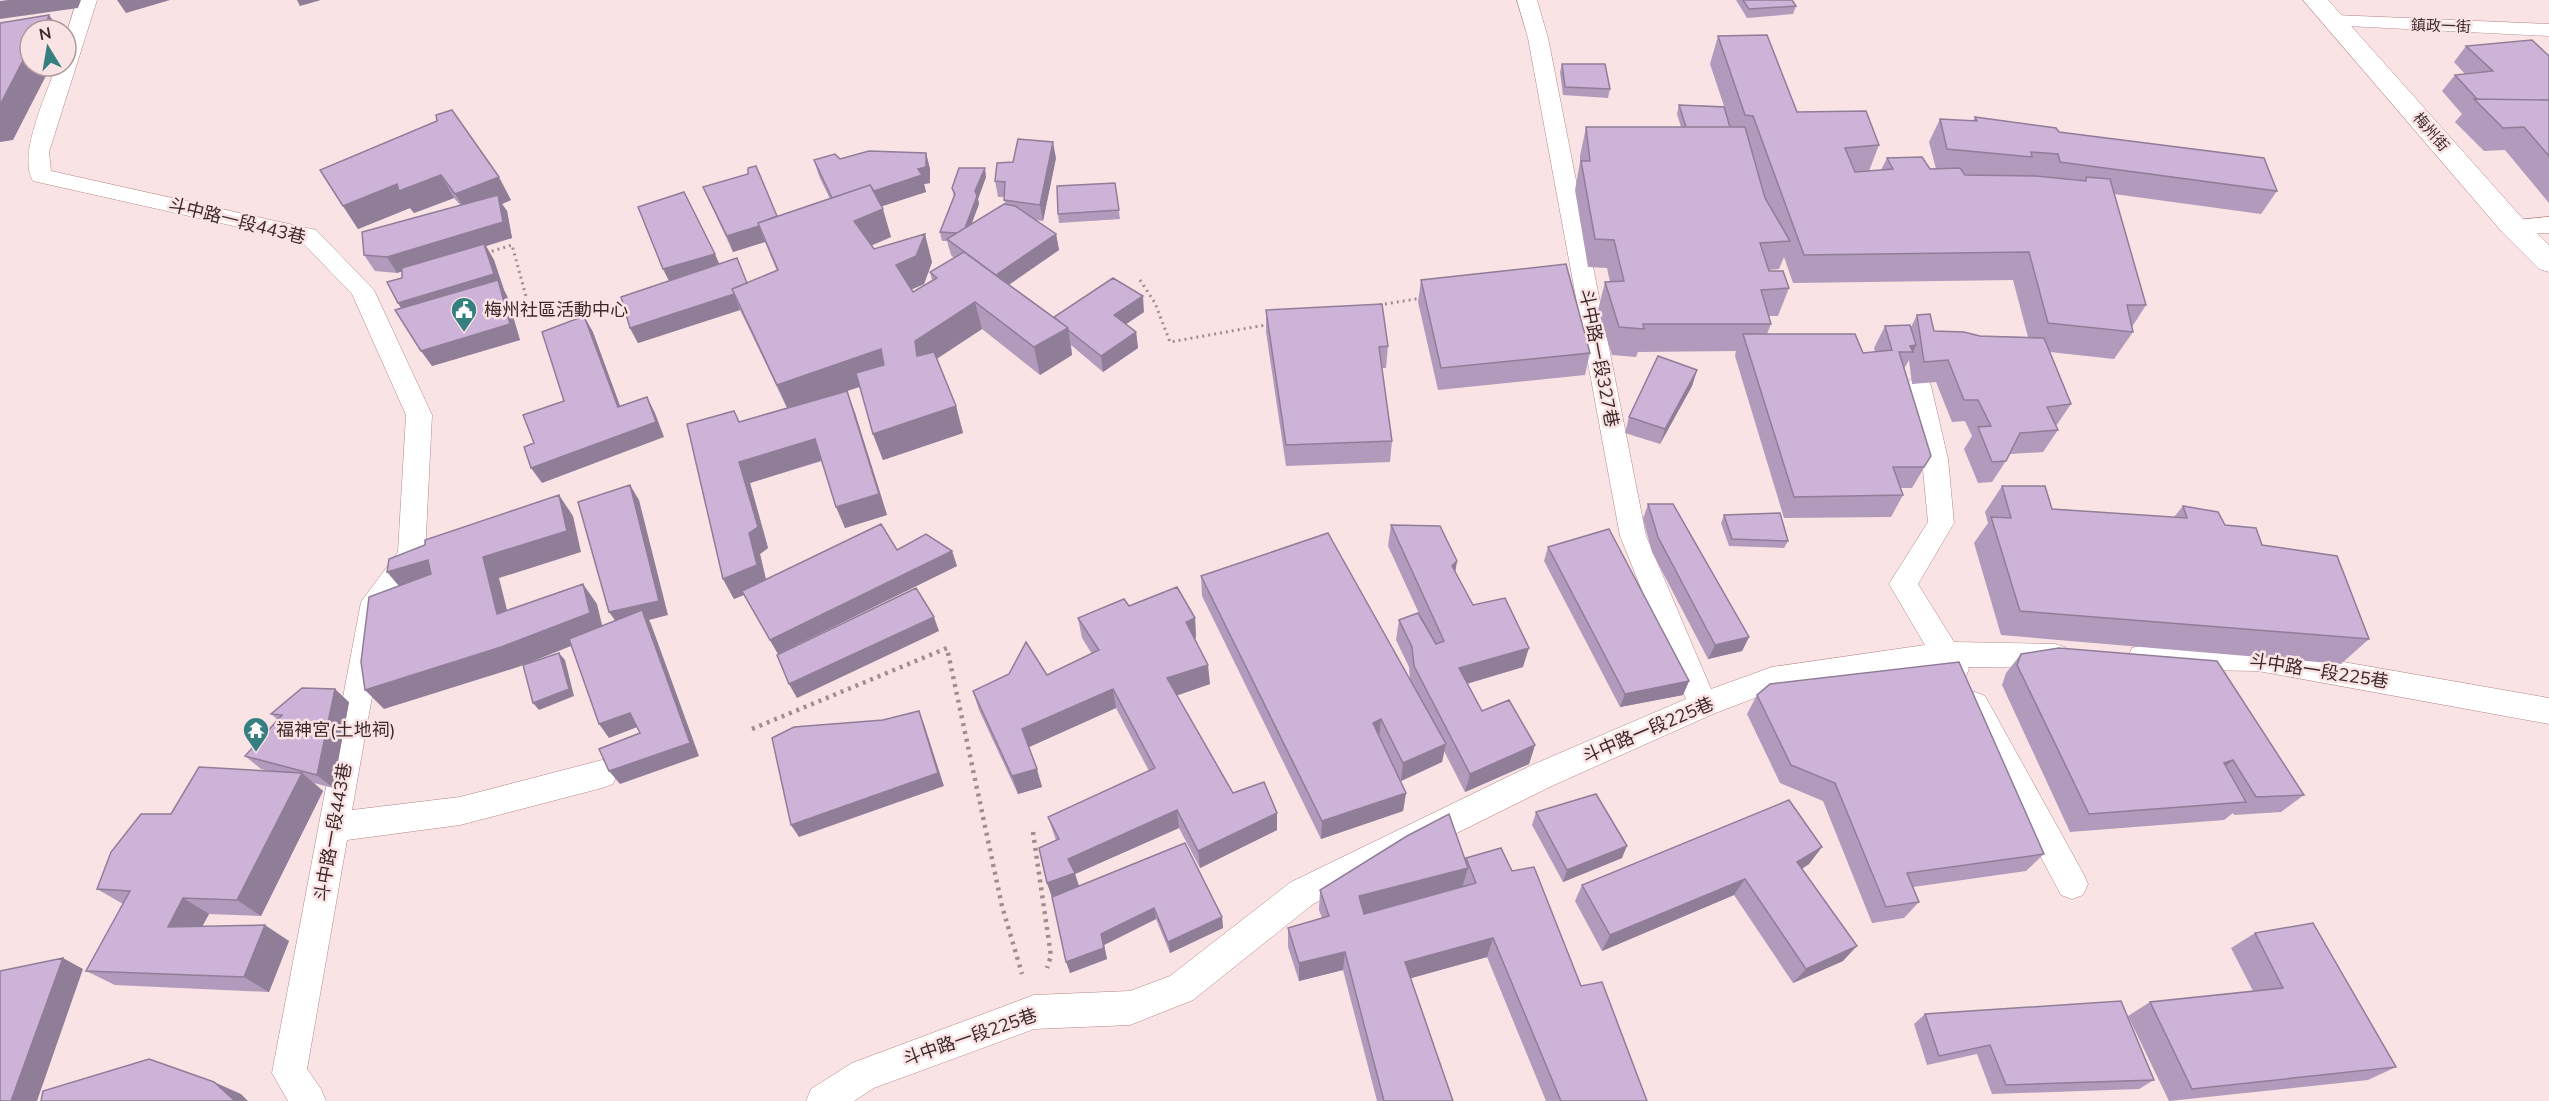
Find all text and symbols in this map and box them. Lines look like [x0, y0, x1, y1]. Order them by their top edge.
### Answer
street label: 鎮政一街 [2411, 15, 2471, 36]
north arrow [18, 18, 78, 78]
text: N [37, 22, 53, 44]
street label: 梅州街 [2409, 108, 2453, 155]
street label: 斗中路一段443巷 [166, 192, 308, 249]
street label: 斗中路一段327巷 [1575, 287, 1624, 429]
public building icon: 梅州社區活動中心 [449, 295, 479, 333]
place label: 梅州社區活動中心 [484, 298, 628, 321]
street label: 斗中路一段225巷 [2248, 648, 2390, 693]
street label: 斗中路一段225巷 [1579, 692, 1717, 768]
temple icon: 福神宮(土地祠) [241, 715, 271, 753]
place label: 福神宮(土地祠) [276, 718, 395, 741]
street label: 斗中路一段443巷 [309, 761, 356, 903]
street label: 斗中路一段225巷 [900, 1003, 1040, 1070]

